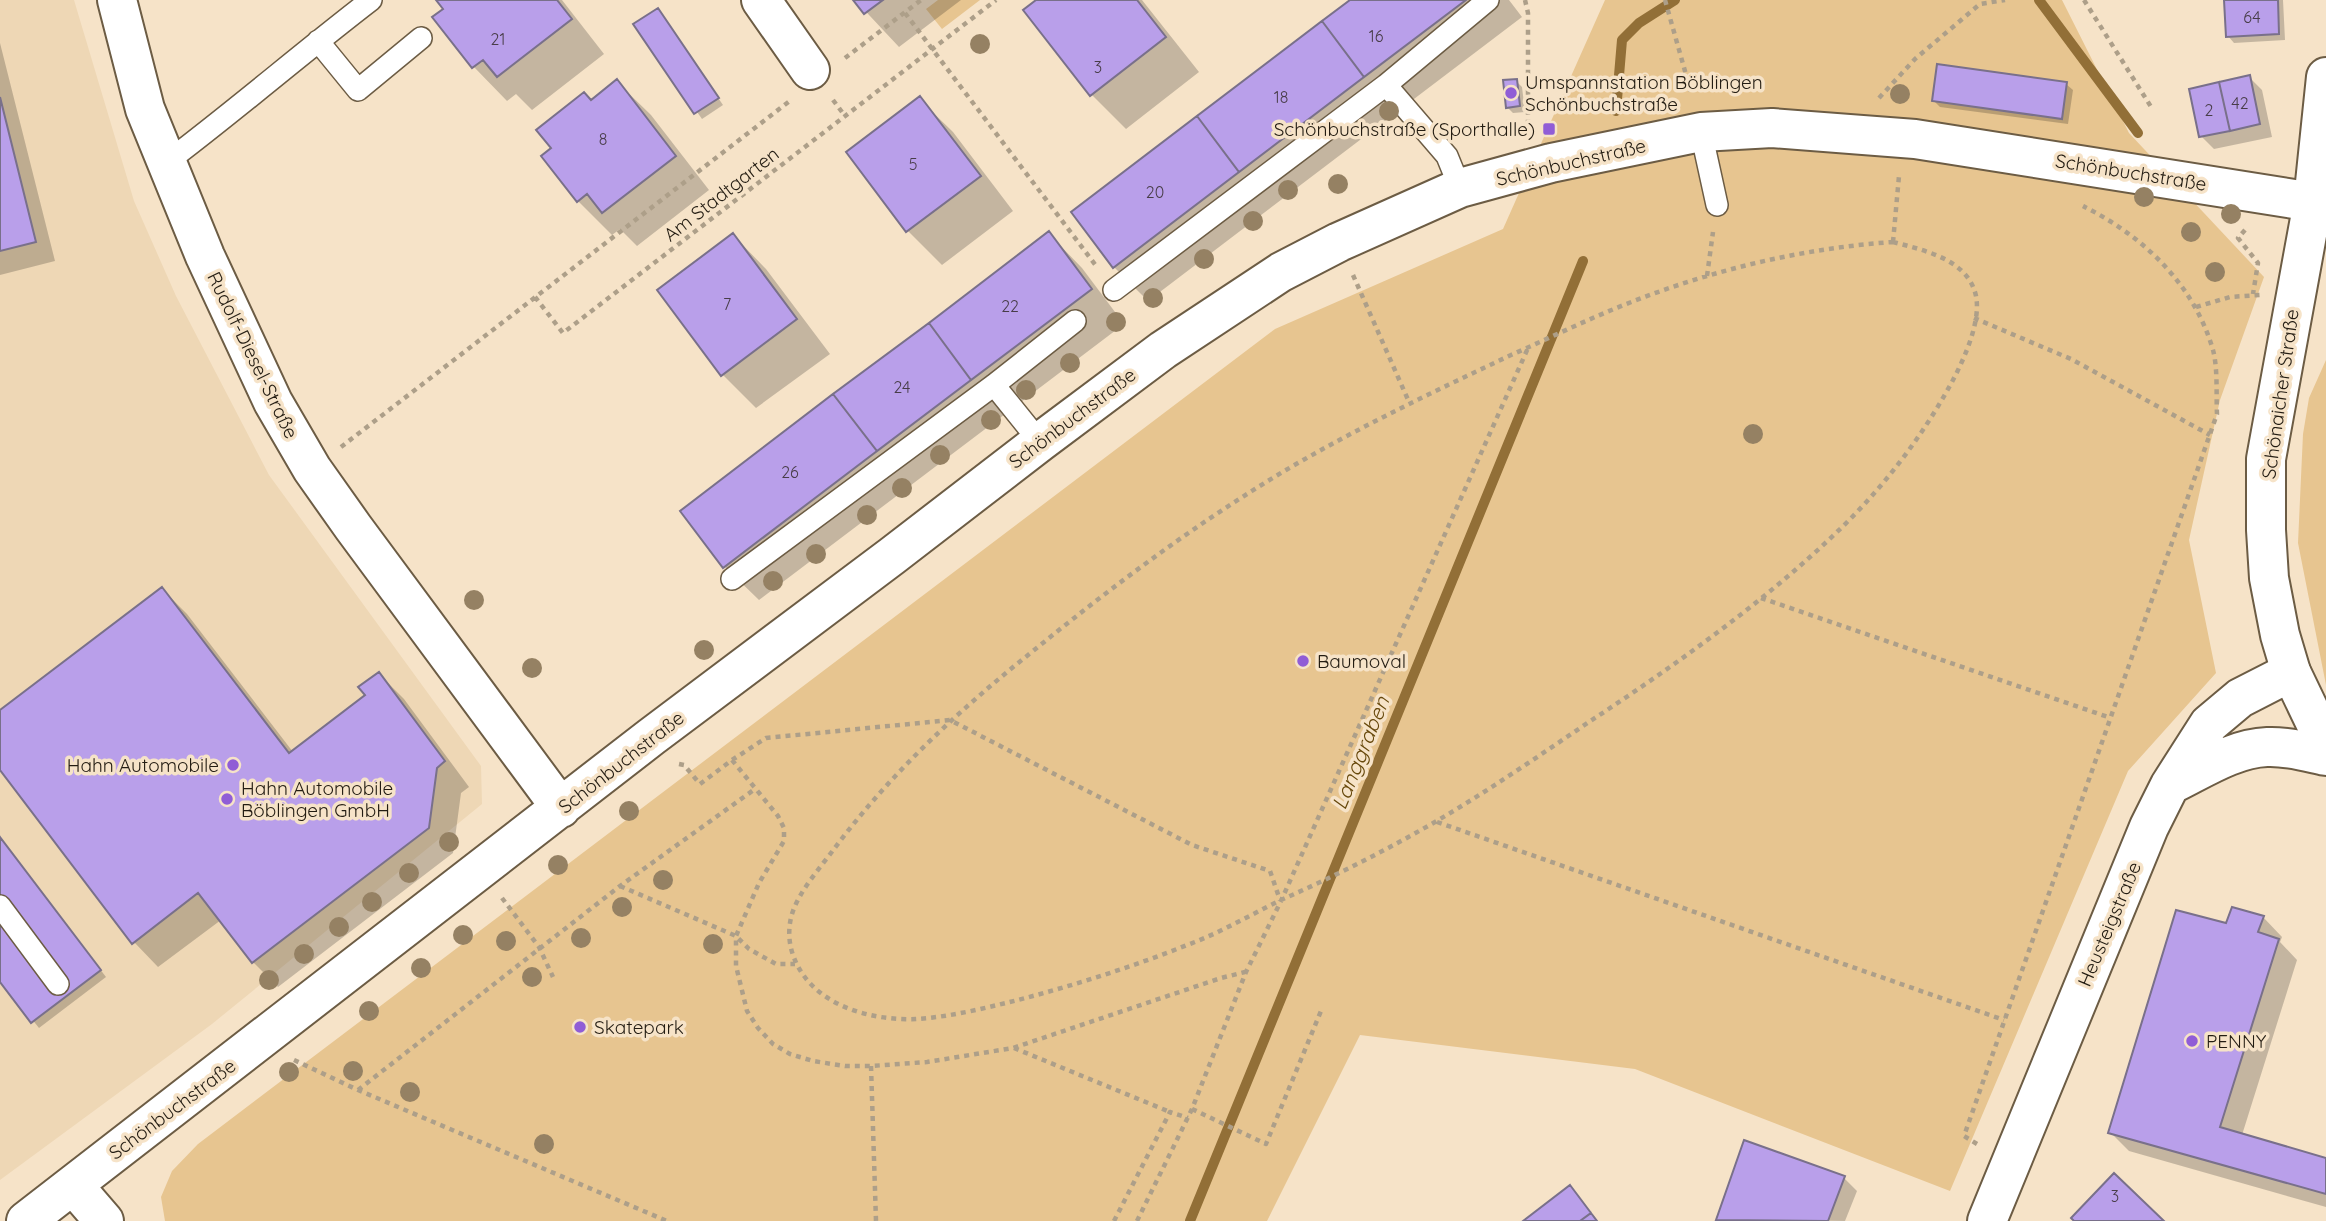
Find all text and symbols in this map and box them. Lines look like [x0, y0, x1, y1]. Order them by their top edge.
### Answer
house number: 64 [2243, 7, 2261, 27]
house number: 16 [1369, 26, 1384, 46]
house number: 21 [491, 29, 505, 49]
house number: 3 [1094, 57, 1102, 77]
place label: Umspannstation Böblingen Schönbuchstraße [1525, 70, 1763, 116]
marker: Umspannstation Böblingen Schönbuchstraße [1503, 85, 1519, 101]
house number: 18 [1274, 87, 1288, 107]
house number: 42 [2231, 93, 2249, 113]
house number: 2 [2205, 100, 2214, 120]
place label: Schönbuchstraße (Sporthalle) [1274, 117, 1535, 141]
marker: Schönbuchstraße (Sporthalle) [1541, 121, 1557, 137]
house number: 8 [599, 129, 607, 149]
street label: Schönbuchstraße [1494, 133, 1648, 191]
street label: Am Stadtgarten [658, 141, 784, 247]
street label: Schönbuchstraße [2054, 148, 2208, 196]
house number: 5 [909, 154, 917, 174]
house number: 20 [1146, 182, 1164, 202]
street label: Rudolf-Diesel-Straße [202, 268, 304, 442]
house number: 7 [723, 294, 731, 314]
house number: 22 [1001, 296, 1019, 316]
street label: Schönaicher Straße [2256, 308, 2304, 480]
street label: Schönbuchstraße [1004, 362, 1140, 474]
house number: 24 [893, 377, 911, 397]
house number: 26 [781, 462, 799, 482]
place label: Baumoval [1317, 649, 1406, 673]
marker: Baumoval [1295, 653, 1311, 669]
water label: Langgraben [1326, 692, 1395, 813]
street label: Schönbuchstraße [553, 705, 689, 819]
place label: Hahn Automobile [67, 753, 219, 777]
marker: Hahn Automobile [225, 757, 241, 773]
place label: Hahn Automobile Böblingen GmbH [241, 776, 393, 822]
marker: Hahn Automobile Böblingen GmbH [219, 791, 235, 807]
street label: Heusteigstraße [2072, 858, 2146, 990]
place label: Skatepark [594, 1015, 684, 1039]
marker: Skatepark [572, 1019, 588, 1035]
place label: PENNY [2206, 1029, 2267, 1053]
marker: PENNY [2184, 1033, 2200, 1049]
street label: Schönbuchstraße [104, 1053, 240, 1165]
house number: 3 [2111, 1186, 2119, 1206]

